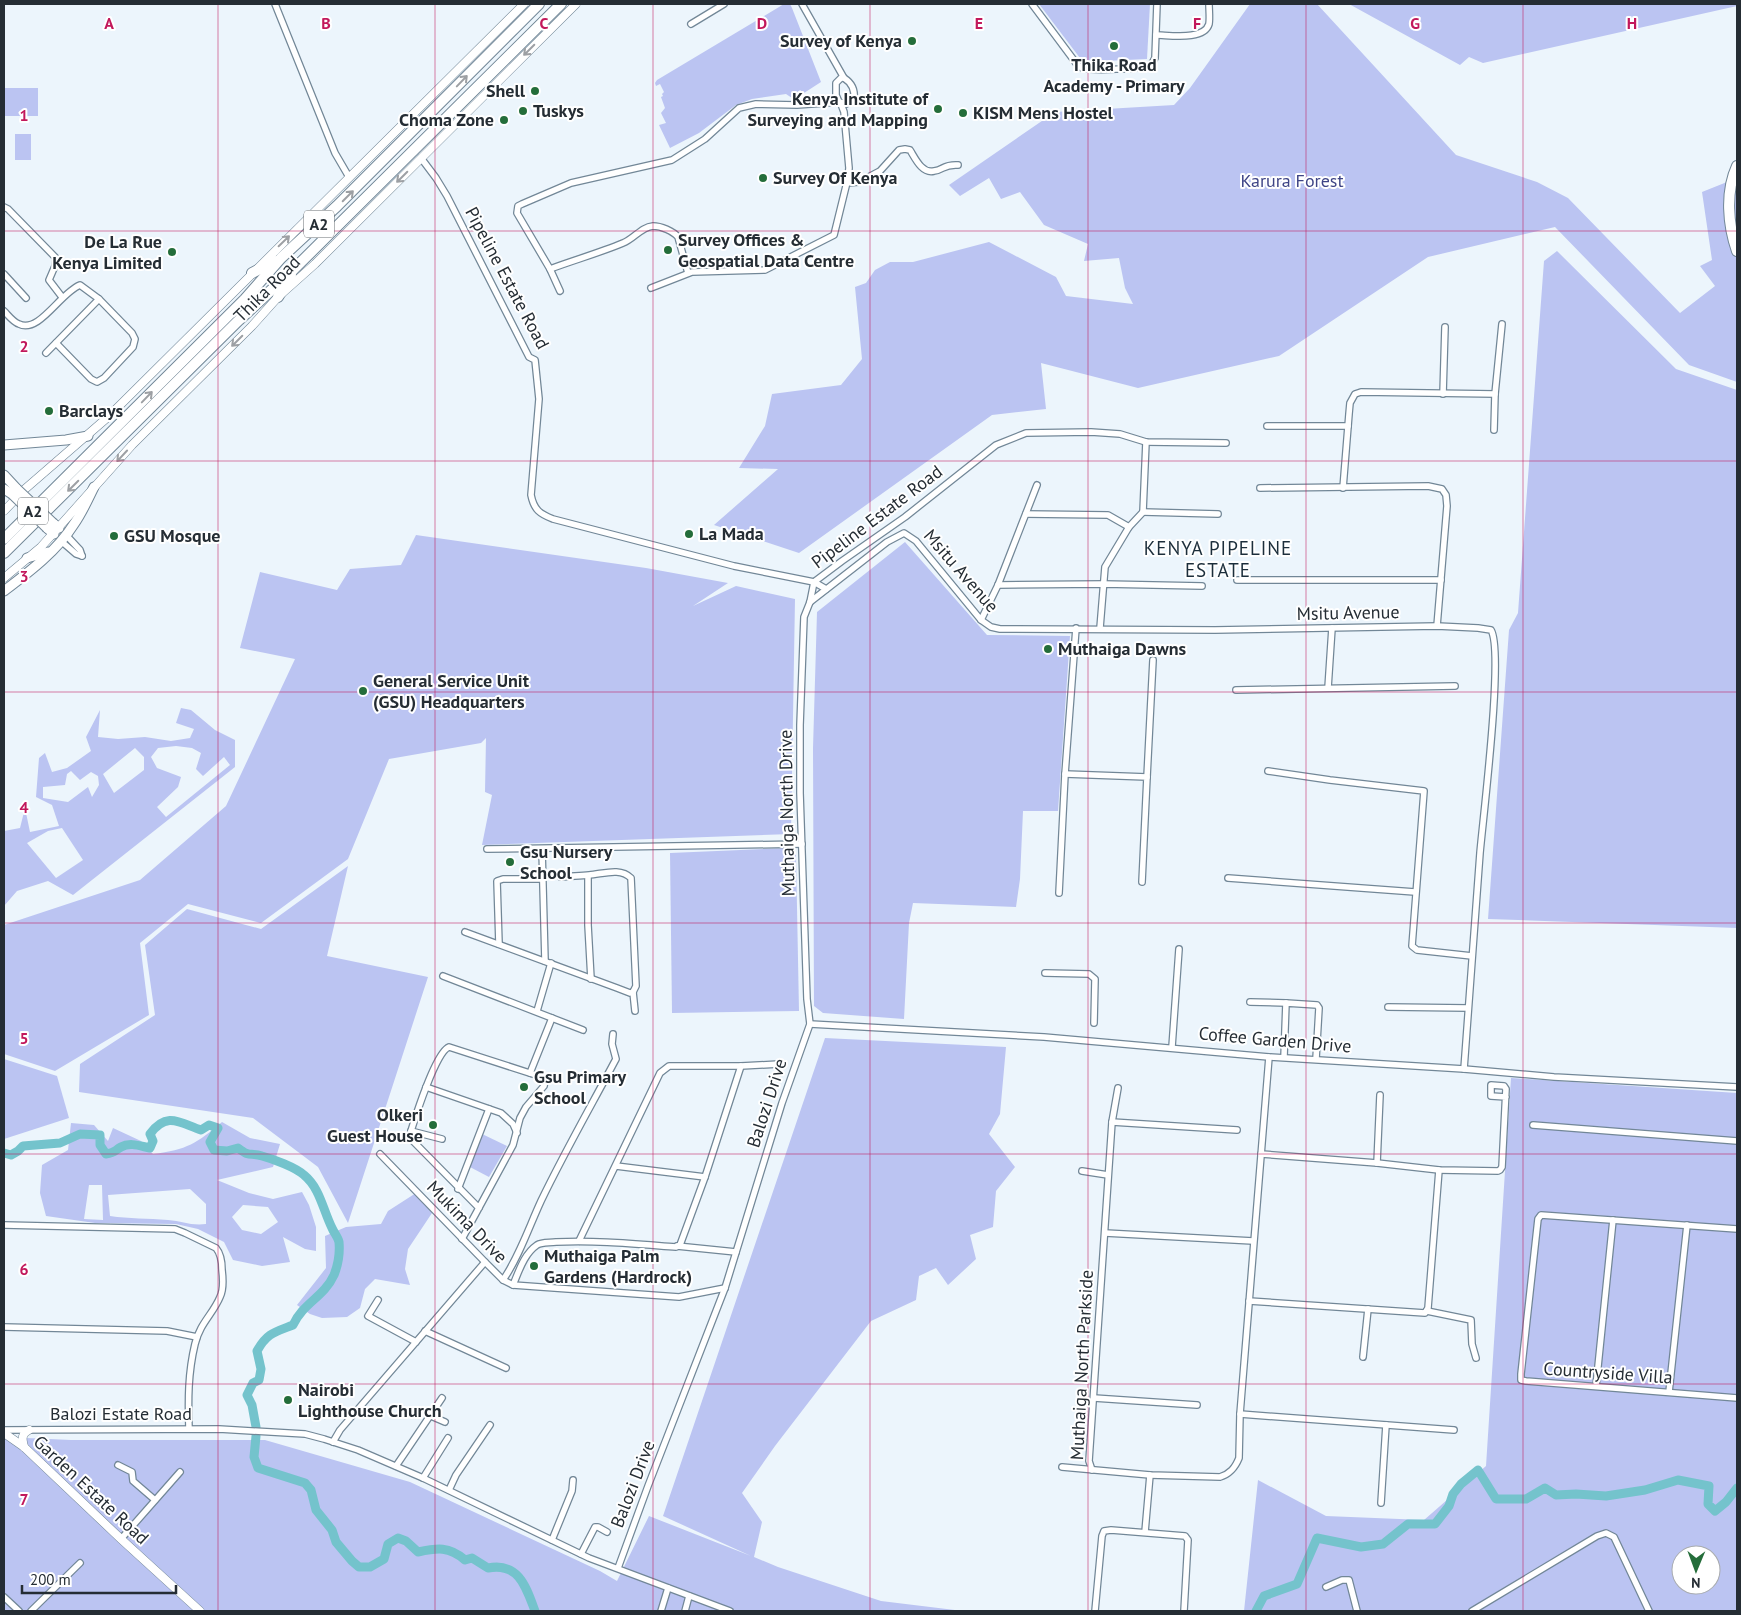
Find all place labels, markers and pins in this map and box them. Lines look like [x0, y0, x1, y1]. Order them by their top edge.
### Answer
place label: Survey of Kenya [780, 29, 902, 52]
marker: Survey of Kenya [906, 35, 918, 47]
marker: Thika Road Academy - Primary [1108, 40, 1120, 52]
place label: Thika Road Academy - Primary [1043, 53, 1185, 97]
place label: Shell [486, 79, 526, 102]
marker: Shell [529, 85, 541, 97]
place label: Kenya Institute of Surveying and Mapping [748, 87, 929, 131]
place label: Tuskys [533, 99, 584, 122]
place label: KISM Mens Hostel [973, 101, 1114, 124]
marker: Kenya Institute of Surveying and Mapping [932, 103, 944, 115]
marker: Tuskys [517, 105, 529, 117]
marker: KISM Mens Hostel [957, 107, 969, 119]
place label: Choma Zone [399, 108, 494, 131]
marker: Choma Zone [498, 114, 510, 126]
place label: Survey Of Kenya [773, 166, 897, 189]
marker: Survey Of Kenya [757, 172, 769, 184]
place label: Survey Offices & Geospatial Data Centre [678, 228, 854, 272]
place label: De La Rue Kenya Limited [52, 230, 162, 274]
marker: Survey Offices & Geospatial Data Centre [662, 244, 674, 256]
marker: De La Rue Kenya Limited [166, 246, 178, 258]
place label: Barclays [59, 399, 124, 422]
marker: Barclays [43, 405, 55, 417]
place label: La Mada [699, 522, 764, 545]
place label: GSU Mosque [124, 524, 220, 547]
marker: La Mada [683, 528, 695, 540]
marker: GSU Mosque [108, 530, 120, 542]
place label: Muthaiga Dawns [1058, 637, 1186, 660]
marker: Muthaiga Dawns [1042, 643, 1054, 655]
place label: General Service Unit (GSU) Headquarters [373, 669, 530, 713]
marker: General Service Unit (GSU) Headquarters [357, 685, 369, 697]
place label: Gsu Nursery School [520, 840, 613, 884]
marker: Gsu Nursery School [504, 856, 516, 868]
place label: Gsu Primary School [534, 1065, 626, 1109]
marker: Gsu Primary School [518, 1081, 530, 1093]
place label: Olkeri Guest House [327, 1103, 423, 1147]
marker: Olkeri Guest House [427, 1119, 439, 1131]
place label: Muthaiga Palm Gardens (Hardrock) [544, 1244, 692, 1288]
marker: Muthaiga Palm Gardens (Hardrock) [528, 1260, 540, 1272]
place label: Nairobi Lighthouse Church [298, 1378, 442, 1422]
marker: Nairobi Lighthouse Church [282, 1394, 294, 1406]

